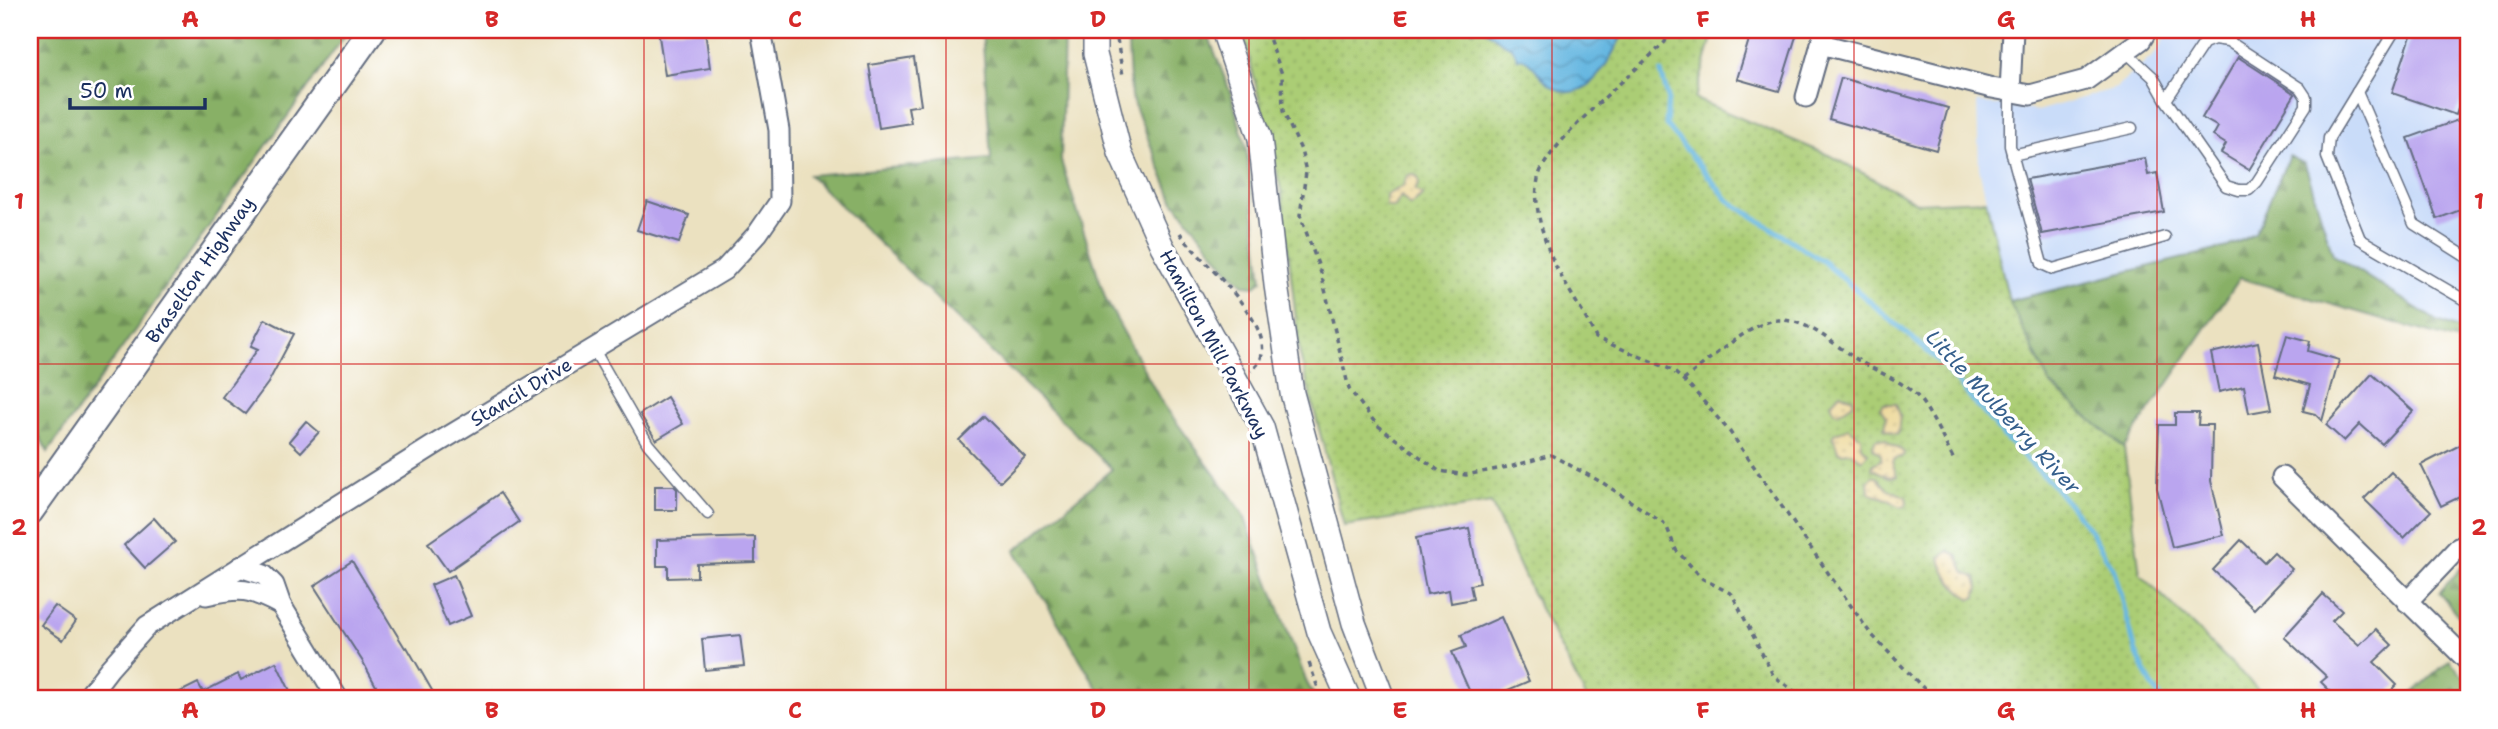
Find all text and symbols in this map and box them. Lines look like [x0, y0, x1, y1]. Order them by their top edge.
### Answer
text: A [181, 4, 199, 34]
text: B [485, 4, 499, 34]
text: C [788, 4, 802, 34]
text: D [1090, 4, 1106, 34]
text: E [1392, 4, 1408, 34]
text: F [1696, 4, 1710, 34]
text: G [1997, 4, 2016, 34]
text: H [2300, 4, 2316, 34]
scale bar [70, 66, 205, 110]
text: 50 m [80, 77, 133, 105]
text: 1 [14, 186, 24, 216]
text: 1 [2474, 186, 2484, 216]
street label: Braselton Highway [140, 192, 260, 348]
street label: Hamilton Mill Parkway [1154, 245, 1274, 443]
water label: Little Mulberry River [1919, 324, 2087, 501]
street label: Stancil Drive [465, 352, 577, 432]
text: 2 [11, 512, 27, 542]
text: 2 [2471, 512, 2487, 542]
text: A [181, 695, 199, 725]
text: B [485, 695, 499, 725]
text: C [788, 695, 802, 725]
text: D [1090, 695, 1106, 725]
text: E [1392, 695, 1408, 725]
text: F [1696, 695, 1710, 725]
text: G [1997, 695, 2016, 725]
text: H [2300, 695, 2316, 725]

